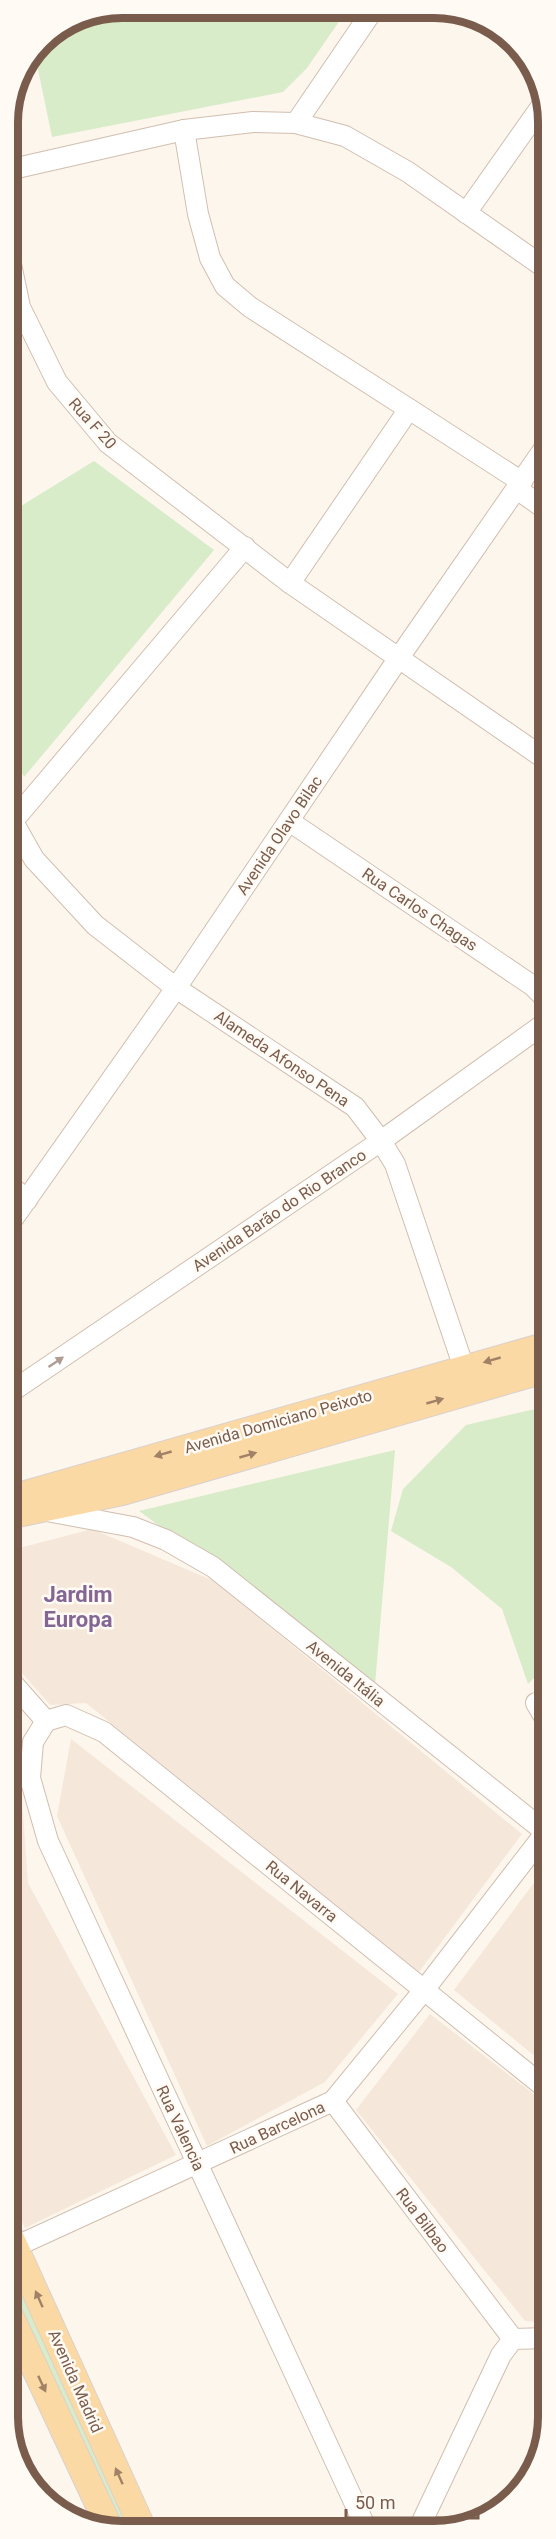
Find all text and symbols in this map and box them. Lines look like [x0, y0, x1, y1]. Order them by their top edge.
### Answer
street label: Rua F 20 [65, 394, 120, 453]
street label: Avenida Olavo Bilac [232, 772, 326, 898]
street label: Rua Carlos Chagas [358, 864, 481, 955]
street label: Alameda Afonso Pena [211, 1006, 353, 1111]
street label: Avenida Barão do Rio Branco [189, 1145, 370, 1276]
one-way arrow [48, 1356, 65, 1367]
one-way arrow [482, 1356, 500, 1365]
street label: Avenida Domiciano Peixoto [182, 1386, 374, 1457]
one-way arrow [426, 1396, 444, 1405]
one-way arrow [154, 1450, 172, 1459]
one-way arrow [239, 1450, 257, 1459]
district label: Jardim Europa [43, 1582, 113, 1632]
street label: Avenida Itália [303, 1636, 389, 1711]
street label: Rua Navarra [262, 1857, 341, 1926]
street label: Rua Valencia [152, 2082, 209, 2174]
street label: Rua Barcelona [227, 2097, 328, 2158]
street label: Rua Bilbao [392, 2184, 453, 2256]
one-way arrow [34, 2290, 43, 2307]
street label: Avenida Madrid [44, 2327, 107, 2436]
one-way arrow [37, 2375, 47, 2393]
one-way arrow [114, 2467, 124, 2485]
scale bar [346, 2482, 478, 2520]
text: 50 m [355, 2492, 395, 2513]

